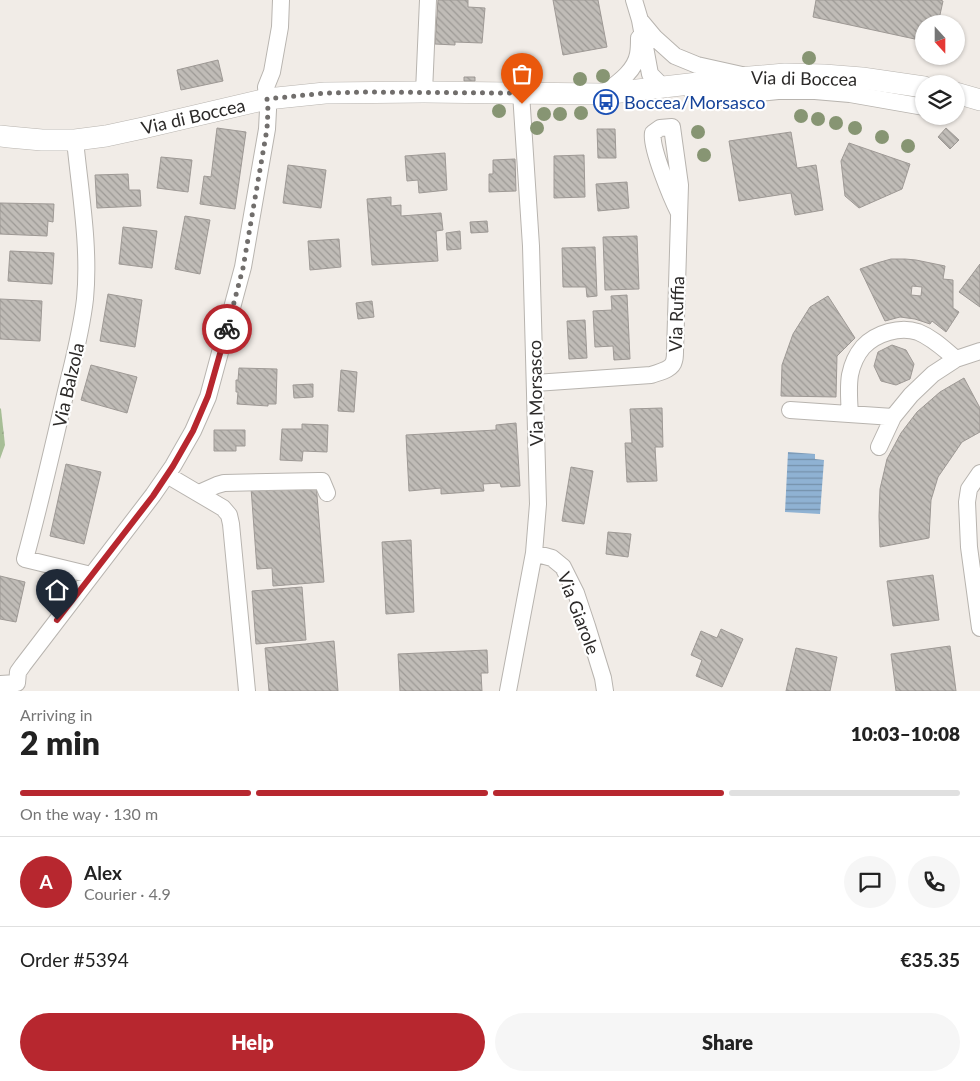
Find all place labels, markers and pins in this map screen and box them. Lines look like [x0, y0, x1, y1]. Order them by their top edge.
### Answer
pin [501, 53, 543, 104]
bus stop icon: Boccea/Morsasco [593, 89, 619, 115]
place label: Boccea/Morsasco [624, 91, 765, 113]
pin [36, 569, 78, 620]

